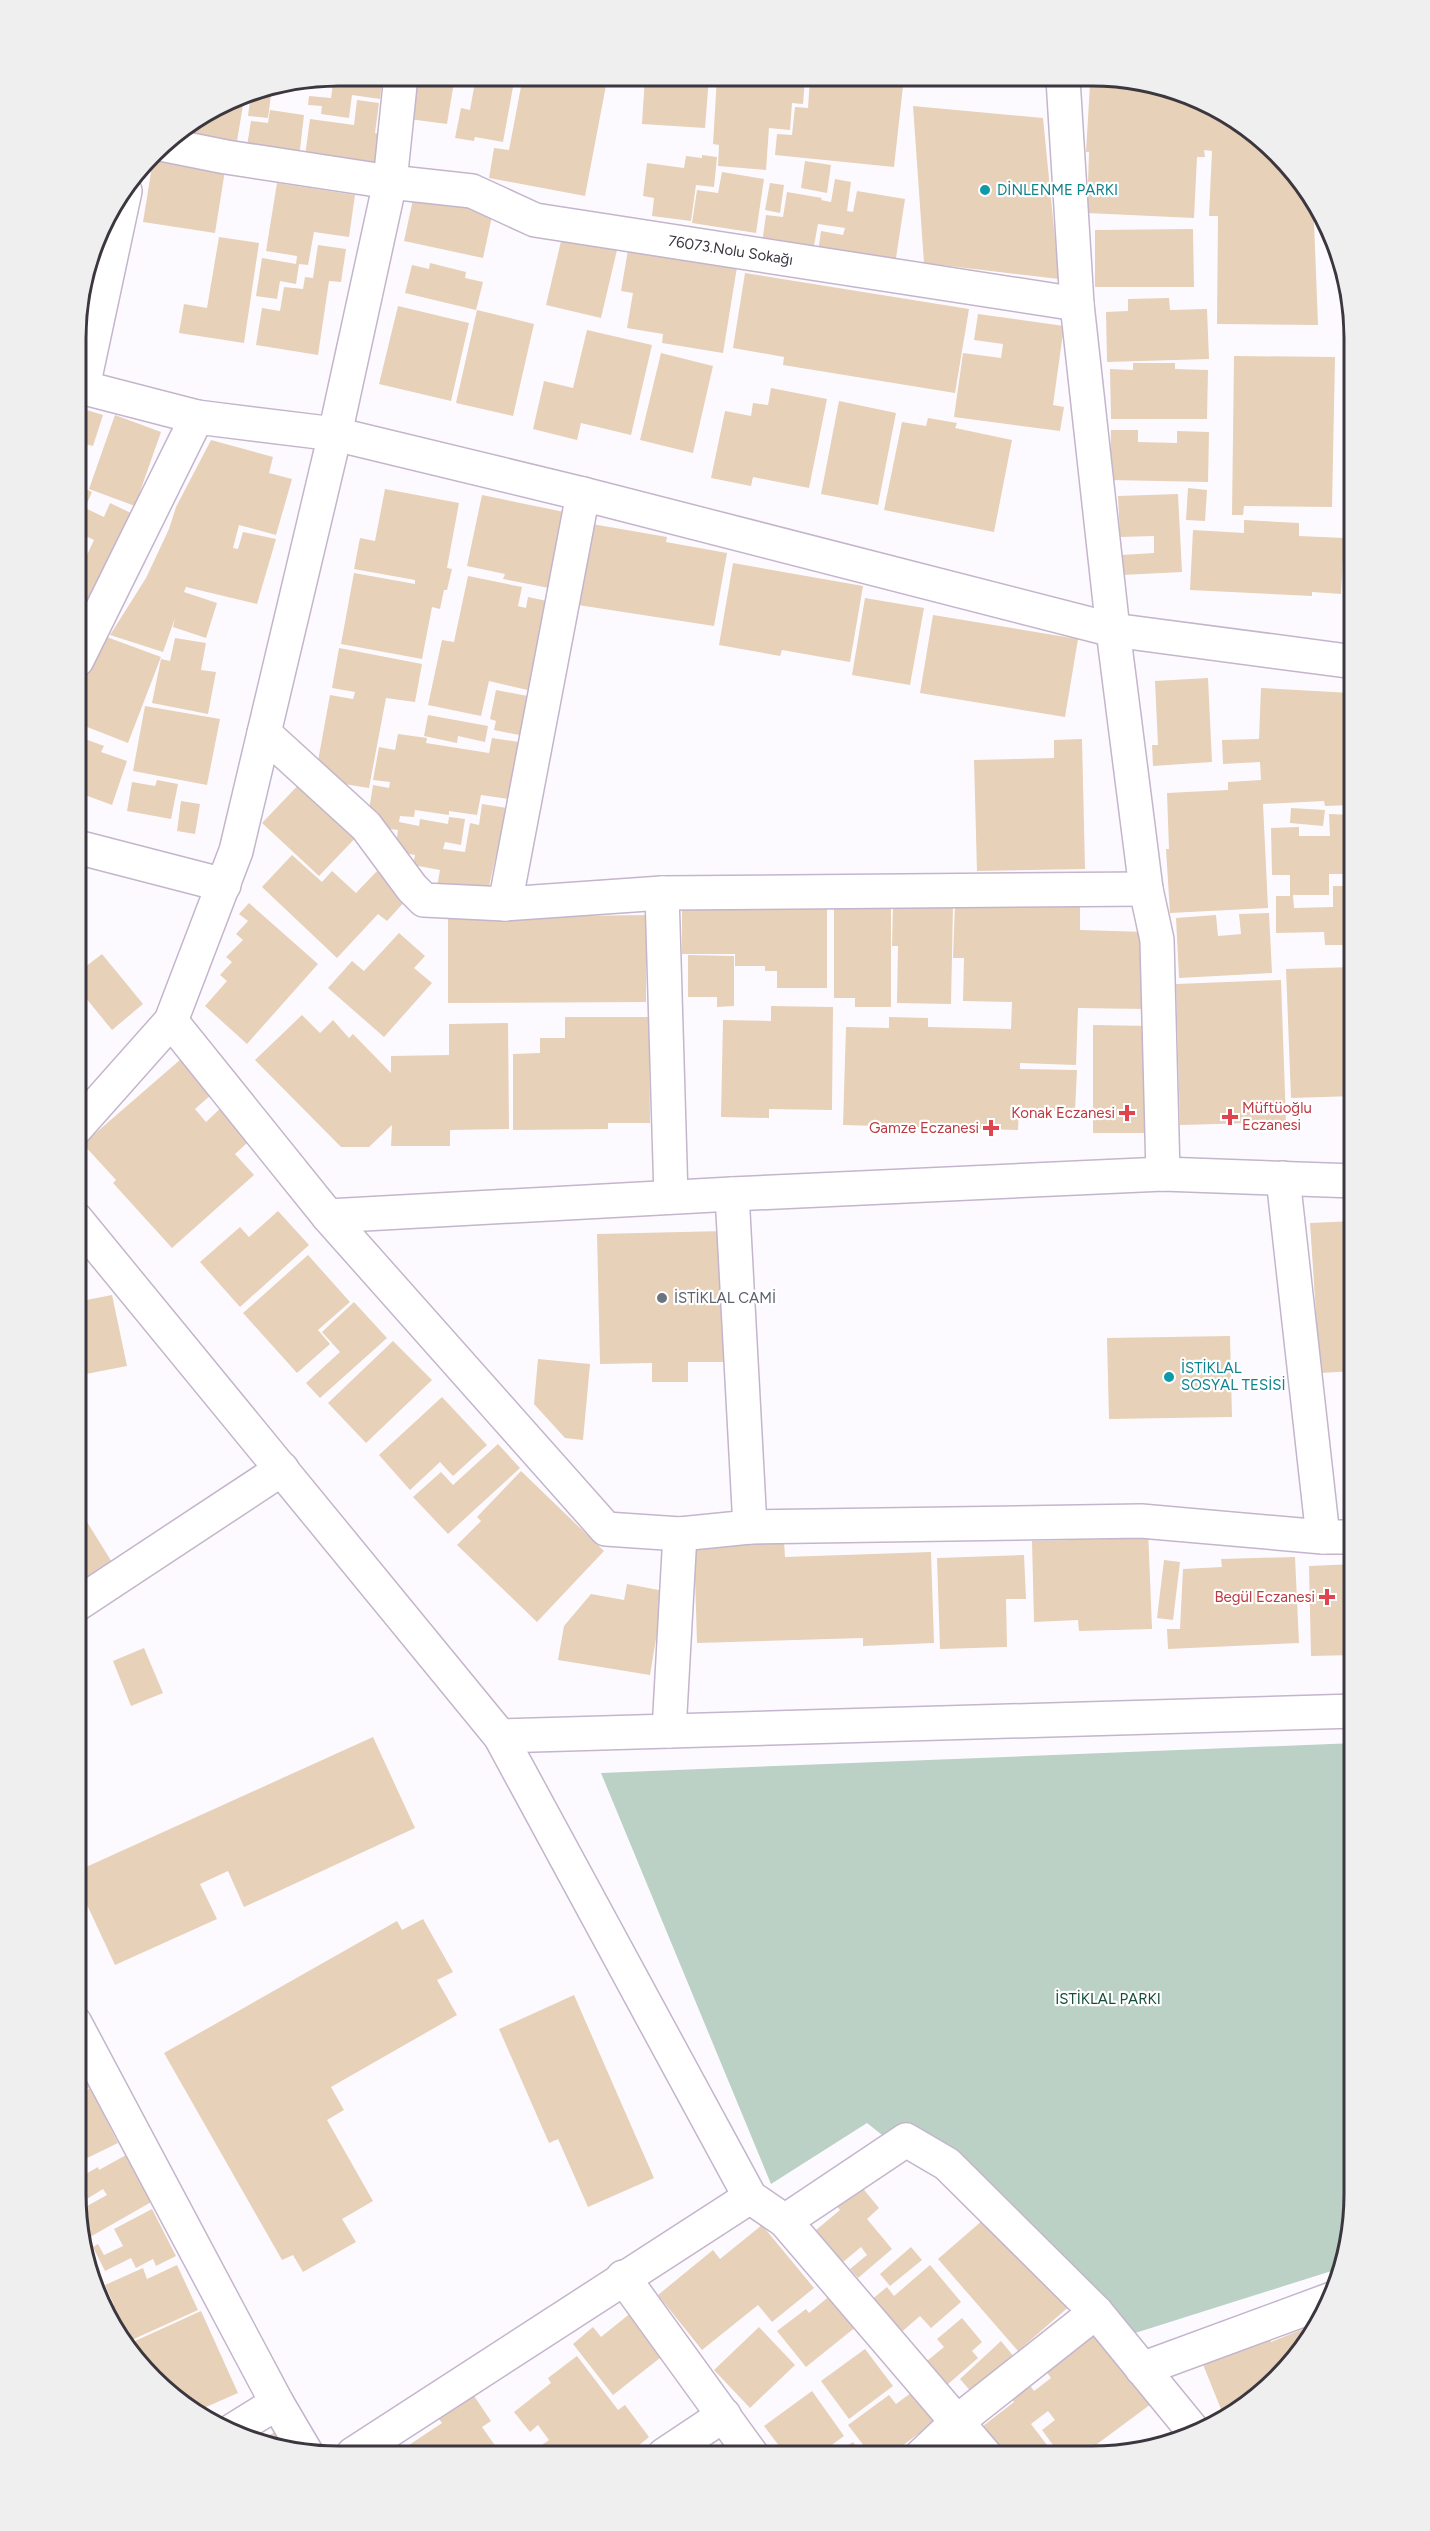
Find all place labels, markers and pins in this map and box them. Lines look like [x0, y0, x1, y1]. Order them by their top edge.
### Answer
place label: DİNLENME PARKI [997, 181, 1118, 199]
marker: DİNLENME PARKI [978, 183, 992, 197]
place label: Müftüoğlu Eczanesi [1242, 1099, 1312, 1134]
place label: Konak Eczanesi [1011, 1104, 1115, 1122]
marker: Konak Eczanesi [1120, 1106, 1134, 1120]
marker: Müftüoğlu Eczanesi [1223, 1110, 1237, 1124]
place label: Gamze Eczanesi [869, 1119, 979, 1137]
marker: Gamze Eczanesi [984, 1121, 998, 1135]
place label: İSTİKLAL CAMİ [674, 1289, 776, 1307]
marker: İSTİKLAL CAMİ [655, 1291, 669, 1305]
place label: İSTİKLAL SOSYAL TESİSİ [1181, 1359, 1286, 1394]
marker: İSTİKLAL SOSYAL TESİSİ [1162, 1370, 1176, 1384]
place label: Begül Eczanesi [1214, 1588, 1315, 1606]
marker: Begül Eczanesi [1320, 1590, 1334, 1604]

